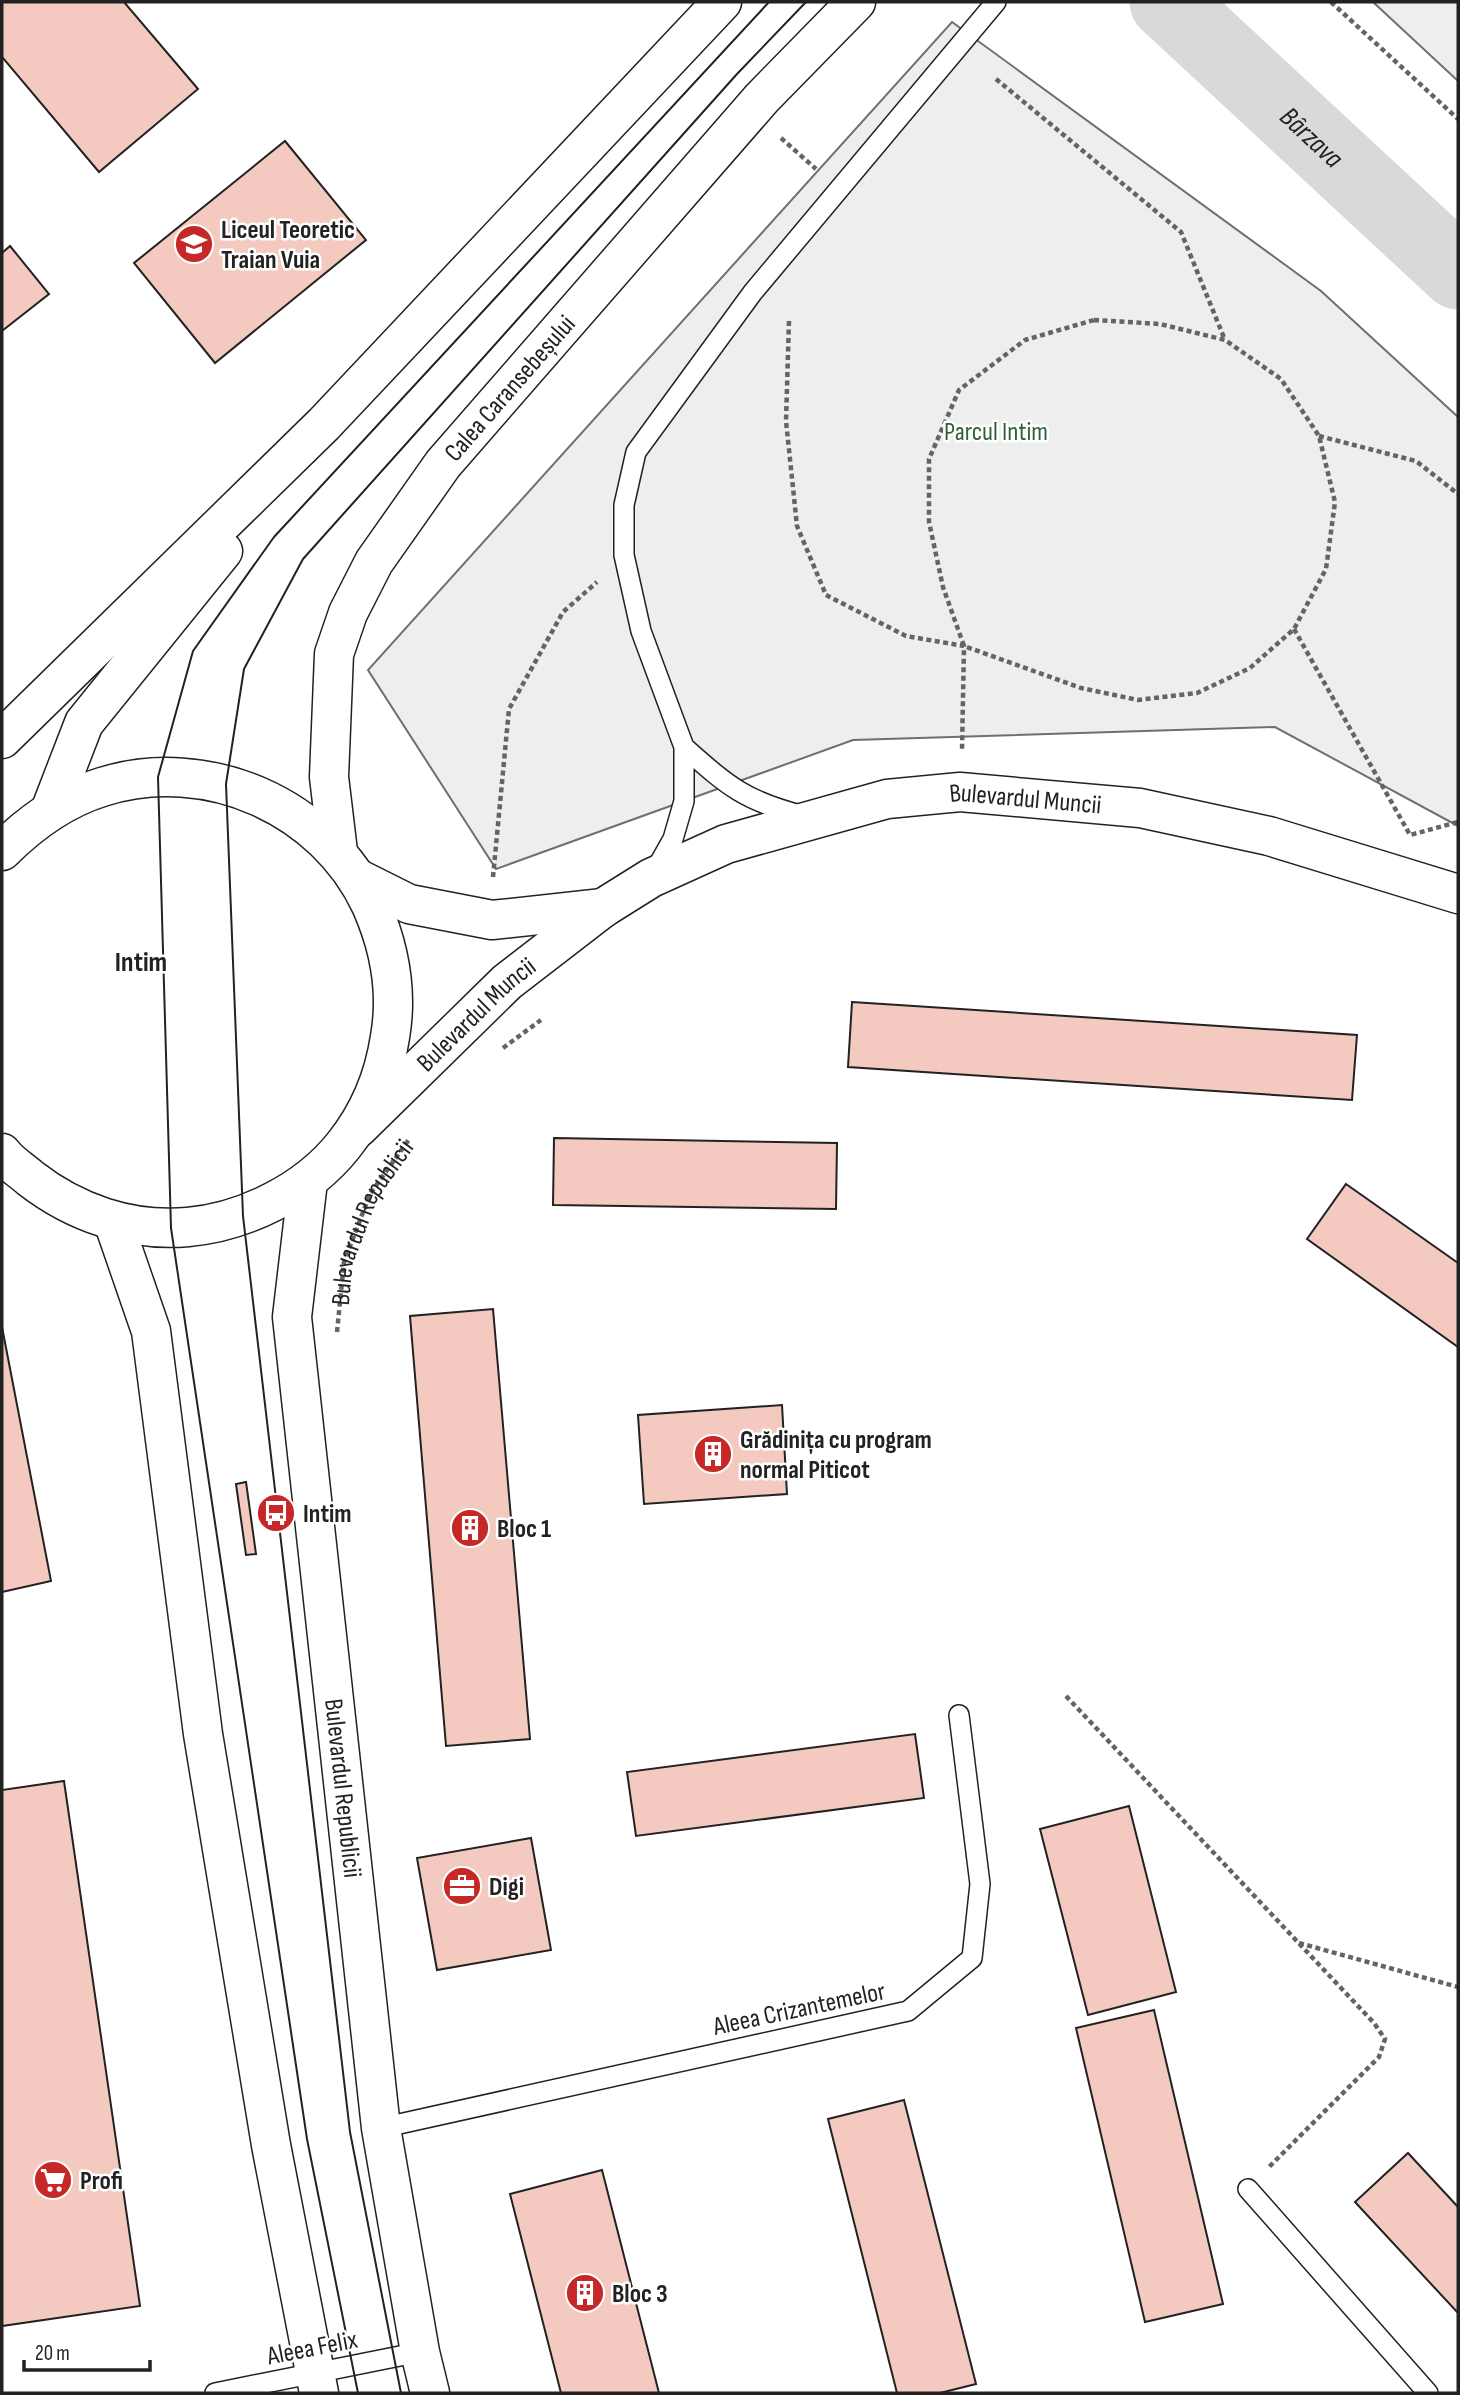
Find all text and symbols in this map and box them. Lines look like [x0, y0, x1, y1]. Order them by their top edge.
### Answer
water label: Bârzava [1273, 101, 1350, 175]
place label: Liceul Teoretic Traian Vuia [221, 215, 355, 276]
school or university icon: Liceul Teoretic Traian Vuia [173, 223, 215, 265]
street label: Calea Caransebeșului [438, 309, 583, 468]
park label: Parcul Intim [944, 417, 1048, 448]
street label: Bulevardul Muncii [948, 778, 1103, 822]
district label: Intim [115, 946, 167, 979]
street label: Bulevardul Muncii [411, 952, 542, 1079]
street label: Bulevardul Republicii [326, 1134, 421, 1307]
place label: Grădinița cu program normal Piticot [740, 1425, 932, 1486]
building icon: Grădinița cu program normal Piticot [692, 1433, 734, 1475]
bus stop icon: Intim [255, 1492, 297, 1534]
place label: Intim [303, 1499, 352, 1530]
building icon: Bloc 1 [449, 1507, 491, 1549]
place label: Bloc 1 [497, 1514, 551, 1545]
street label: Bulevardul Republicii [317, 1697, 367, 1880]
office icon: Digi [441, 1865, 483, 1907]
place label: Digi [489, 1872, 524, 1903]
street label: Aleea Crizantemelor [709, 1976, 889, 2043]
supermarket icon: Profi [32, 2159, 74, 2201]
place label: Profi [80, 2166, 123, 2197]
building icon: Bloc 3 [564, 2272, 606, 2314]
place label: Bloc 3 [612, 2279, 668, 2310]
street label: Aleea Felix [264, 2325, 360, 2373]
scale bar [24, 2328, 150, 2372]
text: 20 m [35, 2341, 70, 2366]

